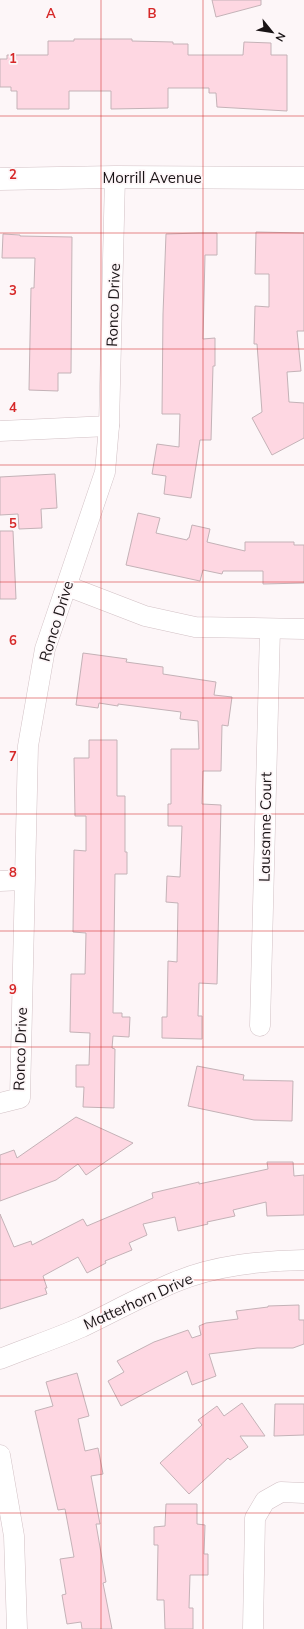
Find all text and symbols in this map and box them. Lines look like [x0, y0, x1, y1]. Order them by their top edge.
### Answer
text: A [46, 5, 56, 21]
text: B [148, 5, 157, 21]
north arrow [252, 12, 292, 52]
text: N [273, 30, 289, 44]
text: 1 [9, 50, 17, 66]
text: 2 [9, 166, 17, 182]
street label: Morrill Avenue [102, 168, 202, 187]
street label: Ronco Drive [102, 263, 124, 347]
text: 3 [9, 282, 17, 298]
text: 4 [9, 399, 17, 415]
text: 5 [9, 515, 17, 531]
street label: Ronco Drive [35, 578, 77, 664]
text: 6 [9, 632, 17, 648]
text: 7 [9, 748, 17, 764]
street label: Lausanne Court [255, 772, 275, 882]
text: 8 [9, 864, 17, 880]
text: 9 [9, 981, 17, 997]
street label: Ronco Drive [9, 1007, 31, 1091]
street label: Matterhorn Drive [80, 1268, 196, 1334]

